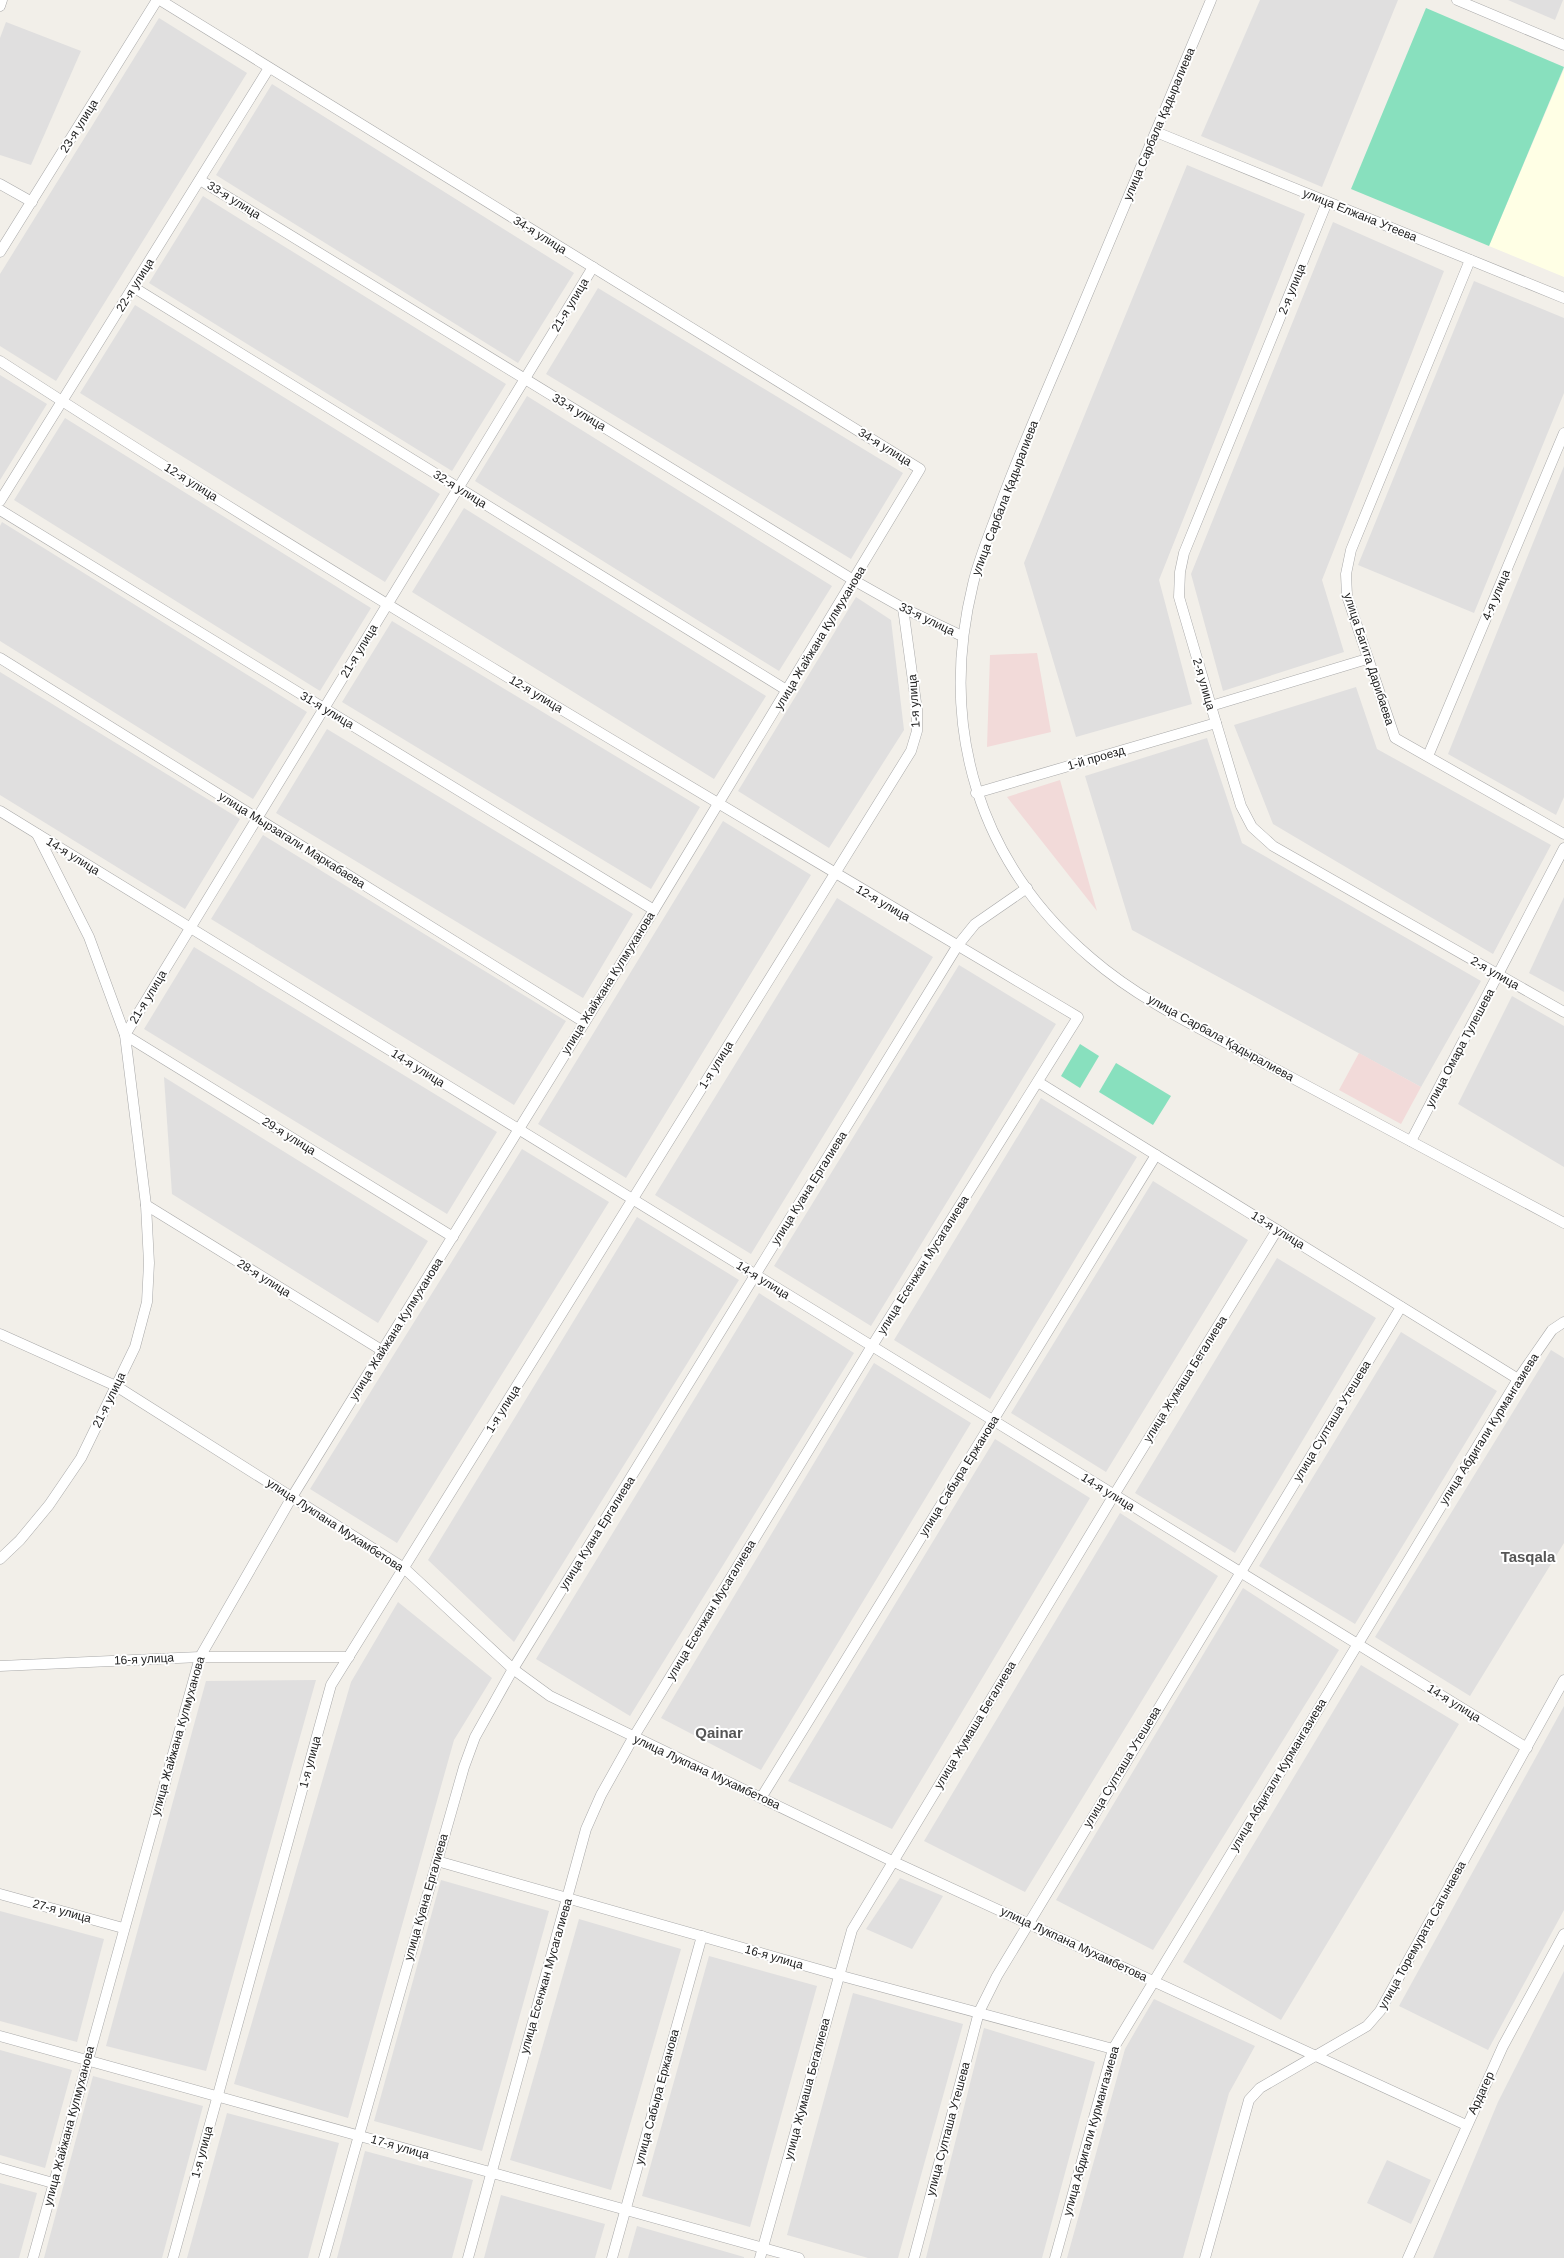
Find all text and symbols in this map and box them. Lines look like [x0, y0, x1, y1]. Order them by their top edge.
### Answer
street label: улица Сарбала Қадыралиева [1120, 45, 1198, 203]
street label: 23-я улица [57, 97, 101, 155]
street label: 33-я улица [205, 178, 263, 222]
street label: улица Елжана Утеева [1301, 186, 1419, 244]
street label: 34-я улица [511, 213, 569, 257]
street label: 22-я улица [113, 256, 157, 314]
street label: 2-я улица [1275, 261, 1309, 316]
street label: 21-я улица [549, 275, 592, 334]
street label: 33-я улица [550, 391, 609, 434]
street label: улица Сарбала Қадыралиева [969, 418, 1041, 577]
street label: 34-я улица [856, 425, 914, 469]
street label: 12-я улица [162, 460, 220, 504]
street label: 32-я улица [431, 467, 489, 511]
street label: улица Жайжана Кулмуханова [771, 563, 869, 712]
street label: 4-я улица [1479, 567, 1513, 622]
street label: улица Багита Дарибаева [1341, 591, 1397, 727]
street label: 33-я улица [897, 600, 957, 639]
street label: 21-я улица [338, 621, 381, 680]
street label: 2-я улица [1190, 656, 1218, 712]
street label: 12-я улица [507, 673, 566, 716]
street label: 1-я улица [905, 674, 923, 728]
street label: 31-я улица [298, 689, 357, 732]
street label: 1-й проезд [1066, 743, 1126, 773]
street label: улица Мырзагали Маркабаева [216, 789, 368, 891]
street label: 14-я улица [44, 834, 102, 878]
street label: 12-я улица [853, 882, 913, 924]
street label: улица Жайжана Кулмуханова [558, 909, 658, 1057]
street label: 2-я улица [1468, 954, 1522, 993]
street label: 21-я улица [127, 967, 170, 1026]
street label: улица Омара Тулешева [1423, 986, 1497, 1110]
street label: улица Сарбала Қадыралиева [1146, 992, 1297, 1084]
street label: 1-я улица [696, 1038, 736, 1091]
street label: 14-я улица [389, 1046, 447, 1090]
street label: 29-я улица [260, 1114, 318, 1158]
street label: улица Куана Ергалиева [768, 1128, 850, 1247]
street label: улица Есенжан Мусагалиева [874, 1193, 972, 1337]
street label: 13-я улица [1249, 1208, 1307, 1252]
street label: улица Жайжана Кулмуханова [346, 1255, 446, 1403]
street label: 28-я улица [235, 1256, 293, 1300]
street label: 14-я улица [734, 1258, 792, 1302]
street label: улица Жумаша Бегалиева [1140, 1313, 1230, 1445]
street label: улица Абдигали Курмангазиева [1437, 1351, 1542, 1507]
street label: улица Султаша Утешева [1290, 1358, 1374, 1484]
street label: 21-я улица [90, 1370, 129, 1430]
street label: 1-я улица [483, 1382, 523, 1435]
street label: улица Сабыра Ержанова [916, 1413, 1002, 1539]
street label: 14-я улица [1079, 1470, 1137, 1514]
street label: улица Куана Ергалиева [556, 1473, 638, 1592]
street label: улица Лукпана Мухамбетова [264, 1476, 406, 1575]
street label: улица Есенжан Мусагалиева [664, 1537, 759, 1683]
district label: Tasqala [1501, 1548, 1556, 1565]
street label: 16-я улица [114, 1650, 175, 1668]
street label: улица Жайжана Кулмуханова [149, 1654, 208, 1817]
street label: улица Жумаша Бегалиева [931, 1658, 1019, 1791]
street label: 14-я улица [1425, 1681, 1483, 1725]
street label: улица Абдигали Курмангазиева [1227, 1696, 1329, 1854]
street label: улица Султаша Утешева [1080, 1704, 1164, 1830]
district label: Qainar [695, 1724, 743, 1741]
street label: улица Лукпана Мухамбетова [631, 1732, 783, 1812]
street label: 1-я улица [296, 1734, 324, 1790]
street label: улица Куана Ергалиева [401, 1832, 451, 1962]
street label: улица Торемурата Сагынаева [1375, 1858, 1469, 2011]
street label: 27-я улица [31, 1896, 93, 1926]
street label: улица Есенжан Мусагалиева [517, 1896, 575, 2055]
street label: улица Лукпана Мухамбетова [998, 1904, 1150, 1984]
street label: 16-я улица [743, 1942, 805, 1972]
street label: улица Жумаша Бегалиева [781, 2016, 833, 2161]
street label: улица Сабыра Ержанова [632, 2027, 682, 2166]
street label: улица Жайжана Кулмуханова [41, 2044, 97, 2208]
street label: улица Абдигали Курмангазиева [1060, 2044, 1122, 2217]
street label: улица Султаша Утешева [923, 2060, 973, 2198]
street label: Ардагер [1465, 2069, 1497, 2117]
street label: 1-я улица [188, 2124, 216, 2180]
street label: 17-я улица [369, 2132, 431, 2162]

